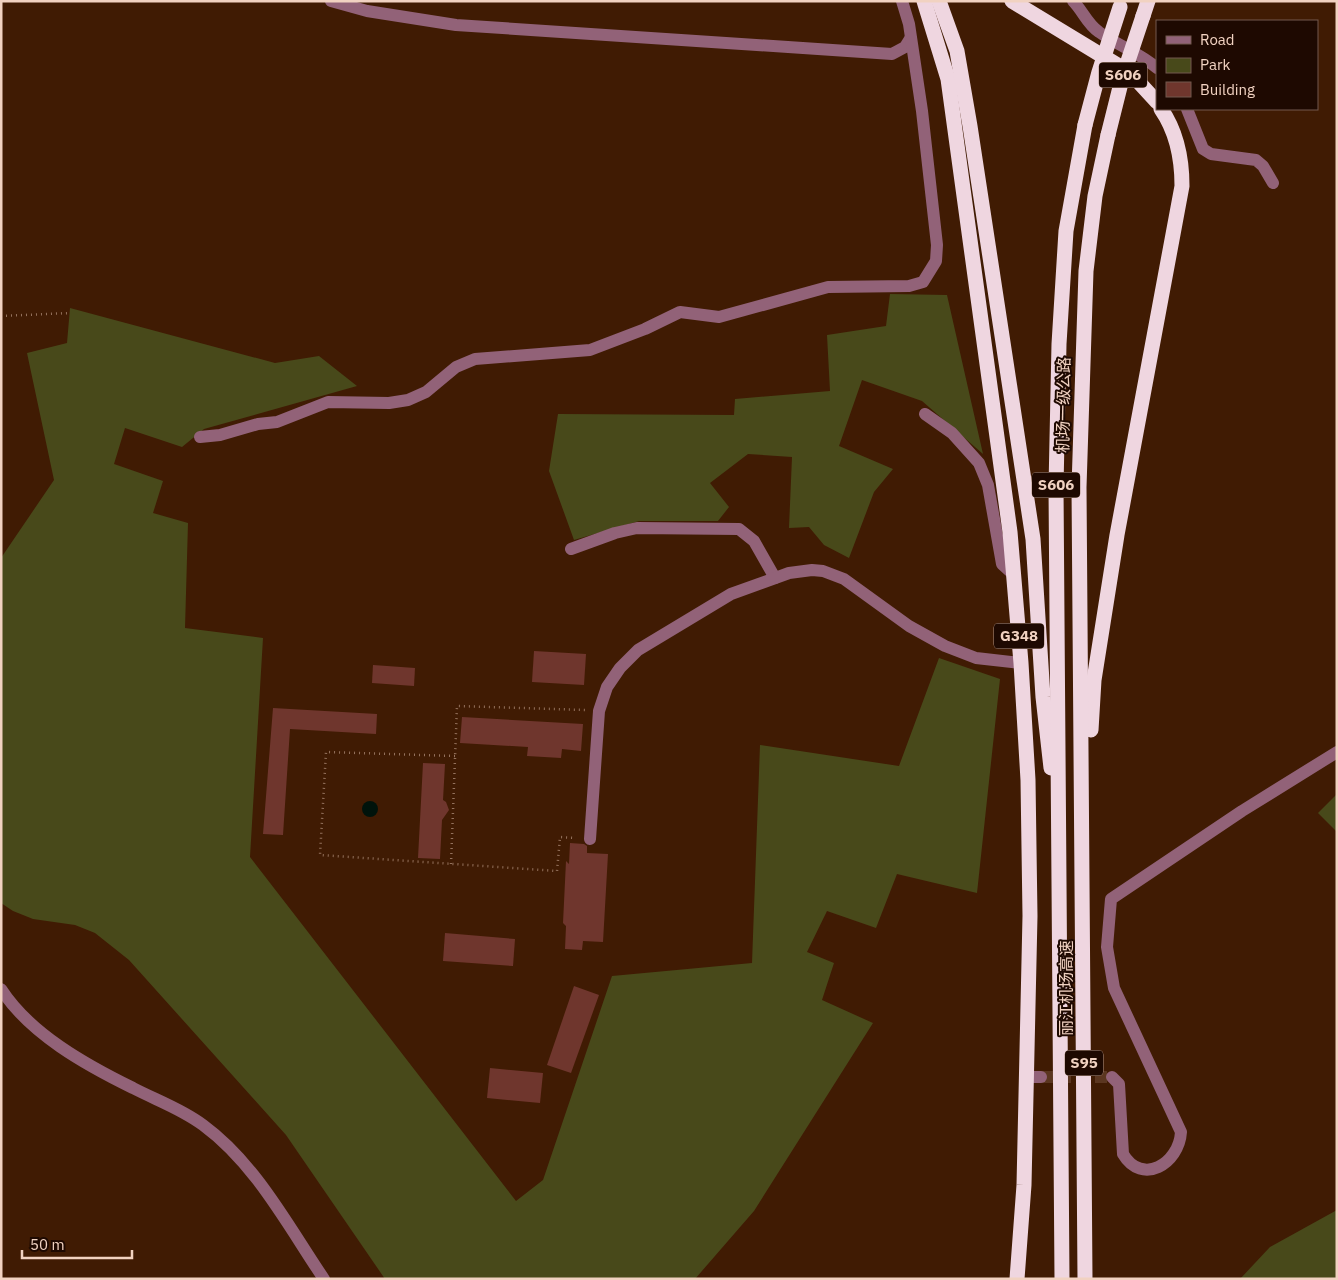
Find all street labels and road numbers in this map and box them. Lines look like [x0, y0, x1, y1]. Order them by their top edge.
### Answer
road number: S606 [1099, 62, 1147, 88]
street label: 机场一级公路 [1052, 357, 1074, 453]
road number: S606 [1032, 472, 1080, 498]
road number: G348 [994, 624, 1044, 648]
street label: 丽江机场高速 [1056, 940, 1076, 1036]
road number: S95 [1065, 1050, 1103, 1076]

